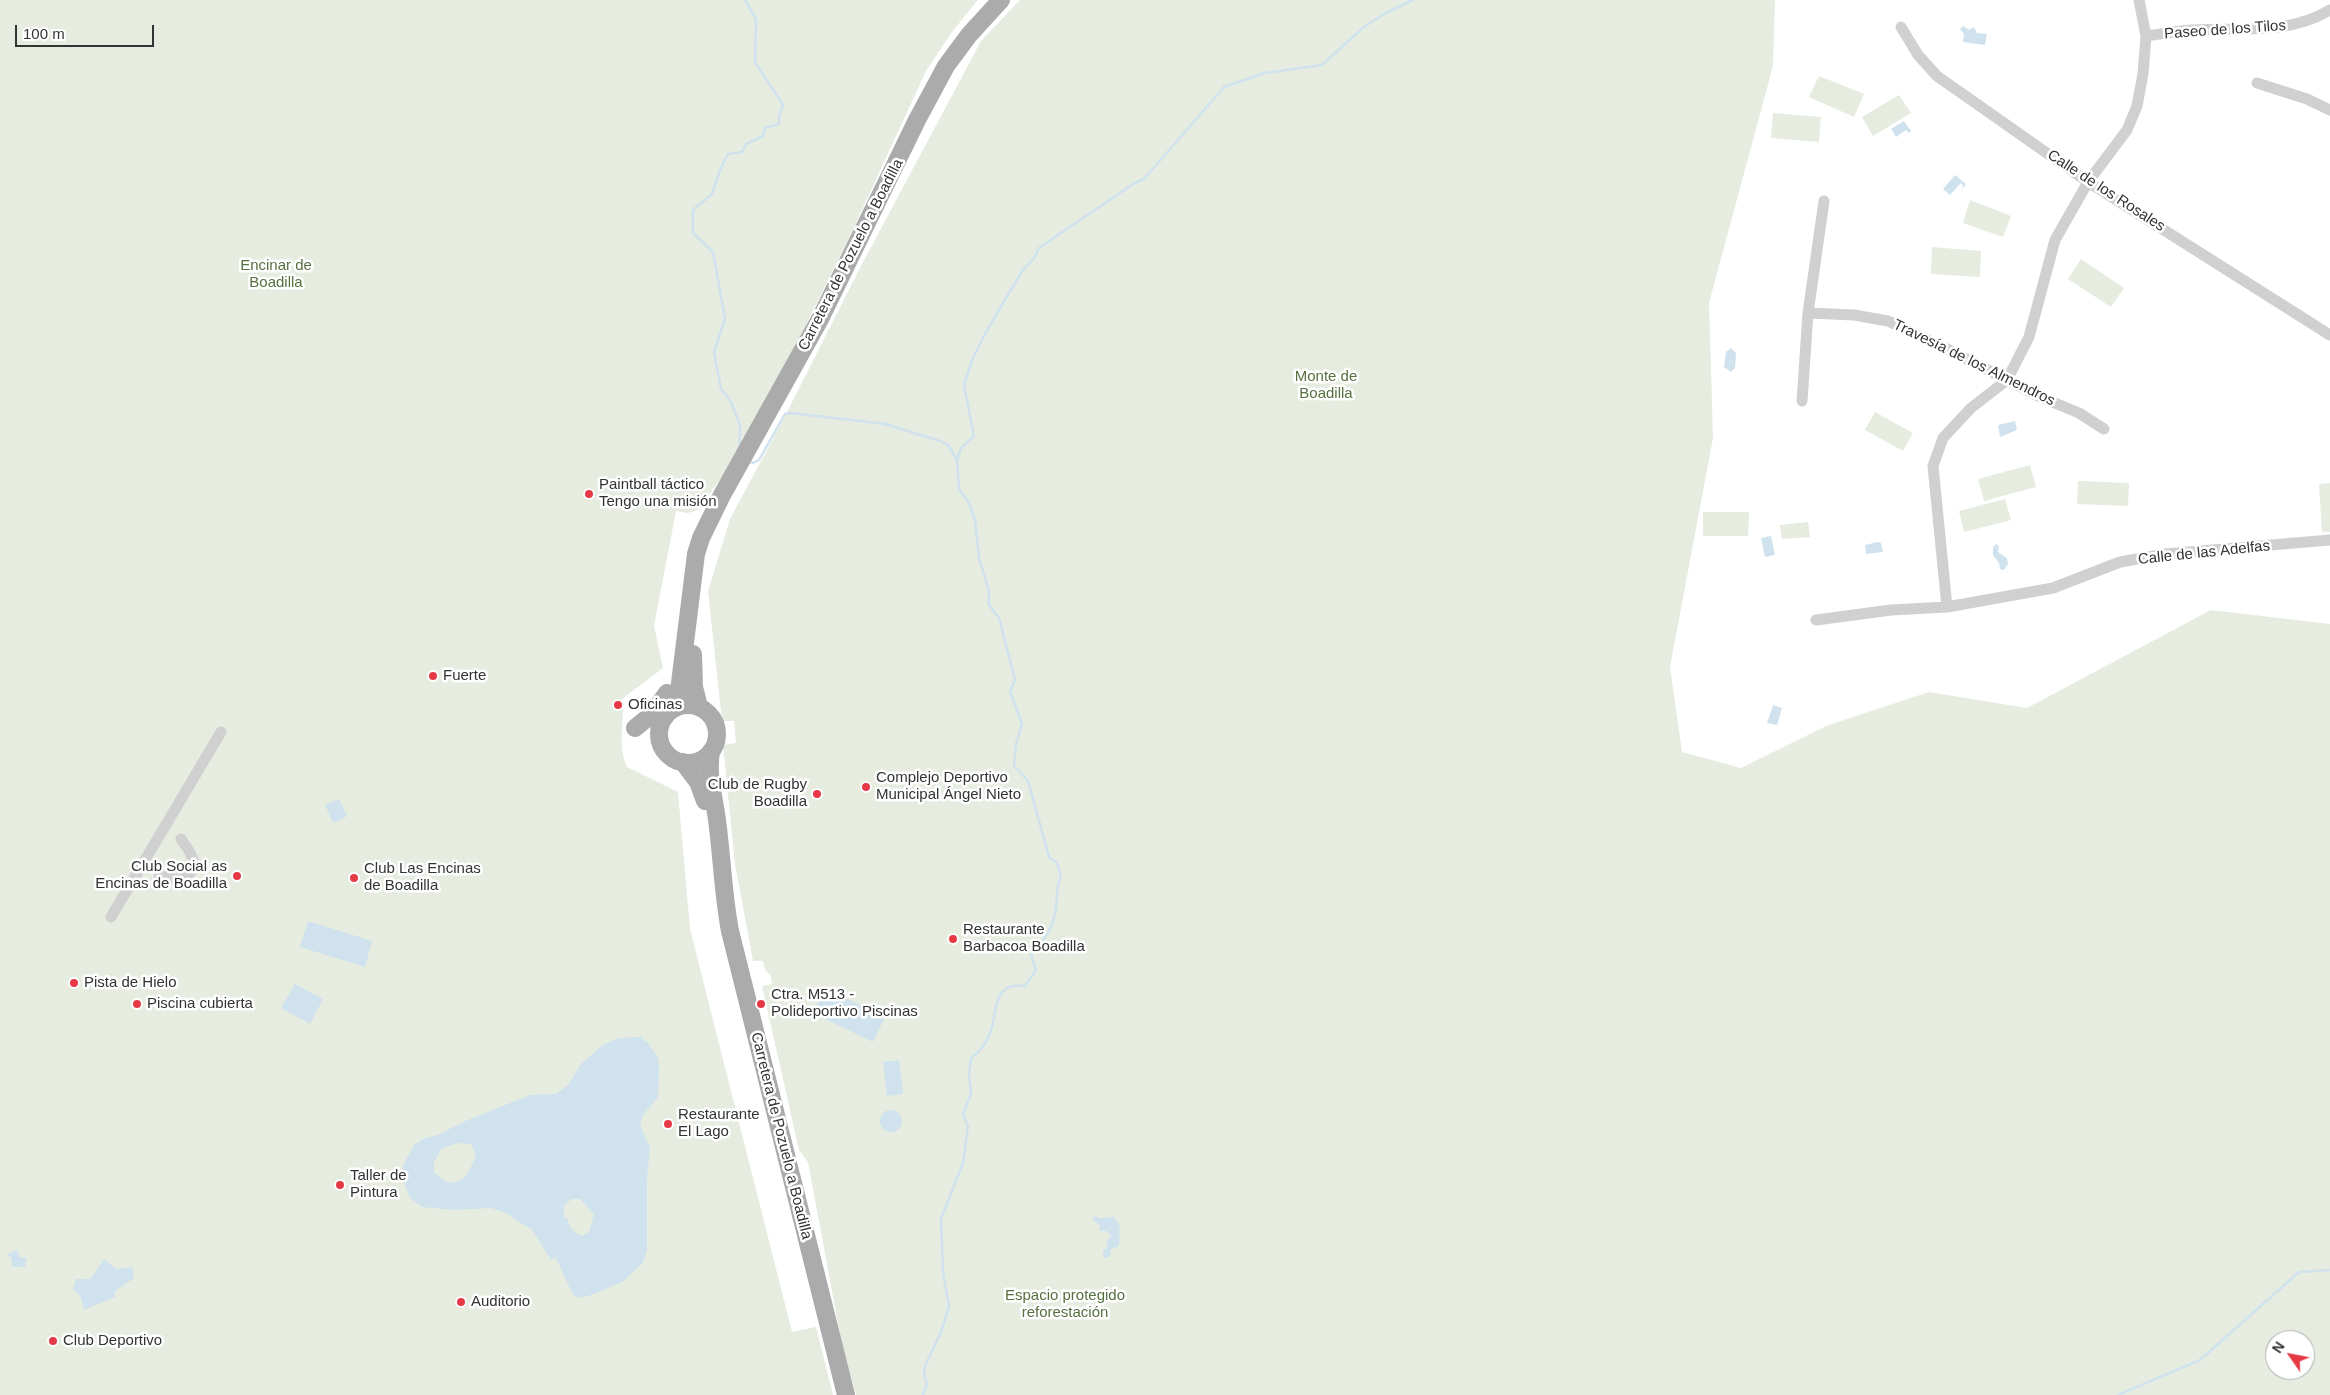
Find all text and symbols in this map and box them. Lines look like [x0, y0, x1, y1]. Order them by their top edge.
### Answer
scale bar [18, 15, 156, 47]
street label: Paseo de los Tilos [2164, 17, 2286, 43]
text: 100 m [23, 25, 65, 42]
street label: Calle de los Rosales [2044, 146, 2168, 236]
street label: Carretera de Pozuelo a Boadilla [795, 156, 907, 354]
park label: Encinar de Boadilla [240, 257, 312, 292]
street label: Travesía de los Almendros [1890, 316, 2058, 410]
park label: Monte de Boadilla [1295, 368, 1357, 403]
place label: Paintball táctico Tengo una misión [599, 476, 717, 511]
marker: Paintball táctico Tengo una misión [583, 488, 595, 500]
street label: Calle de las Adelfas [2137, 537, 2271, 569]
place label: Fuerte [443, 667, 486, 685]
marker: Fuerte [427, 670, 439, 682]
place label: Oficinas [628, 696, 682, 714]
marker: Oficinas [612, 699, 624, 711]
place label: Complejo Deportivo Municipal Ángel Nieto [876, 769, 1021, 804]
place label: Club de Rugby Boadilla [708, 776, 807, 811]
marker: Complejo Deportivo Municipal Ángel Nieto [860, 781, 872, 793]
marker: Club de Rugby Boadilla [811, 788, 823, 800]
place label: Club Social as Encinas de Boadilla [95, 858, 227, 893]
place label: Club Las Encinas de Boadilla [364, 860, 481, 895]
marker: Club Social as Encinas de Boadilla [231, 870, 243, 882]
marker: Club Las Encinas de Boadilla [348, 872, 360, 884]
place label: Restaurante Barbacoa Boadilla [963, 921, 1085, 956]
marker: Restaurante Barbacoa Boadilla [947, 933, 959, 945]
place label: Pista de Hielo [84, 974, 177, 992]
marker: Pista de Hielo [68, 977, 80, 989]
place label: Ctra. M513 - Polideportivo Piscinas [771, 986, 918, 1021]
place label: Piscina cubierta [147, 995, 253, 1013]
marker: Piscina cubierta [131, 998, 143, 1010]
marker: Ctra. M513 - Polideportivo Piscinas [755, 998, 767, 1010]
street label: Carretera de Pozuelo a Boadilla [747, 1031, 815, 1241]
place label: Restaurante El Lago [678, 1106, 760, 1141]
marker: Restaurante El Lago [662, 1118, 674, 1130]
place label: Taller de Pintura [350, 1167, 407, 1202]
marker: Taller de Pintura [334, 1179, 346, 1191]
park label: Espacio protegido reforestación [1005, 1287, 1125, 1322]
place label: Auditorio [471, 1293, 530, 1311]
marker: Auditorio [455, 1296, 467, 1308]
north arrow [2265, 1330, 2315, 1380]
place label: Club Deportivo [63, 1332, 162, 1350]
marker: Club Deportivo [47, 1335, 59, 1347]
text: N [2269, 1339, 2288, 1356]

